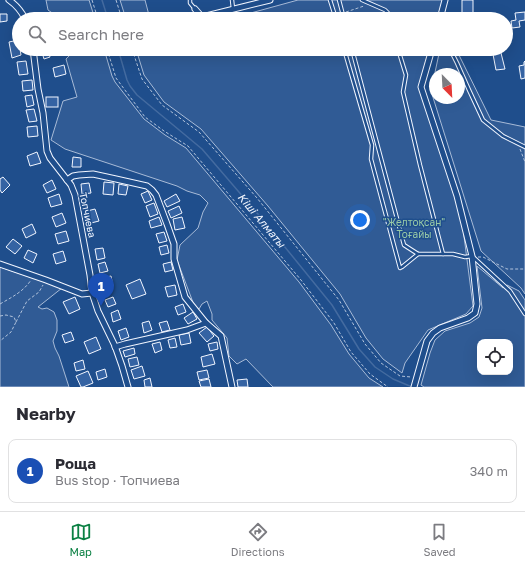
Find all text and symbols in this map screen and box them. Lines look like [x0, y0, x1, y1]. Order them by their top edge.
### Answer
search box [12, 12, 513, 56]
icon: search [26, 23, 48, 45]
text: Search here [58, 25, 144, 43]
north arrow [429, 68, 465, 104]
water label: Кіші Алматы [236, 190, 289, 250]
street label: Топчиева [77, 191, 99, 239]
your location [350, 210, 370, 230]
park label: "Желтоқсан" Тоғайы [383, 216, 445, 240]
pin: 1 [88, 273, 114, 306]
map controls [477, 339, 513, 375]
button: locate [477, 339, 513, 375]
text: Nearby [16, 403, 76, 424]
text: Роща [55, 454, 96, 472]
text: 1 [27, 463, 33, 479]
text: 340 m [470, 463, 508, 479]
text: Bus stop · Топчиева [55, 472, 180, 488]
tab: Map [69, 521, 92, 558]
tab: Directions [231, 521, 285, 558]
tab: Saved [423, 521, 456, 558]

